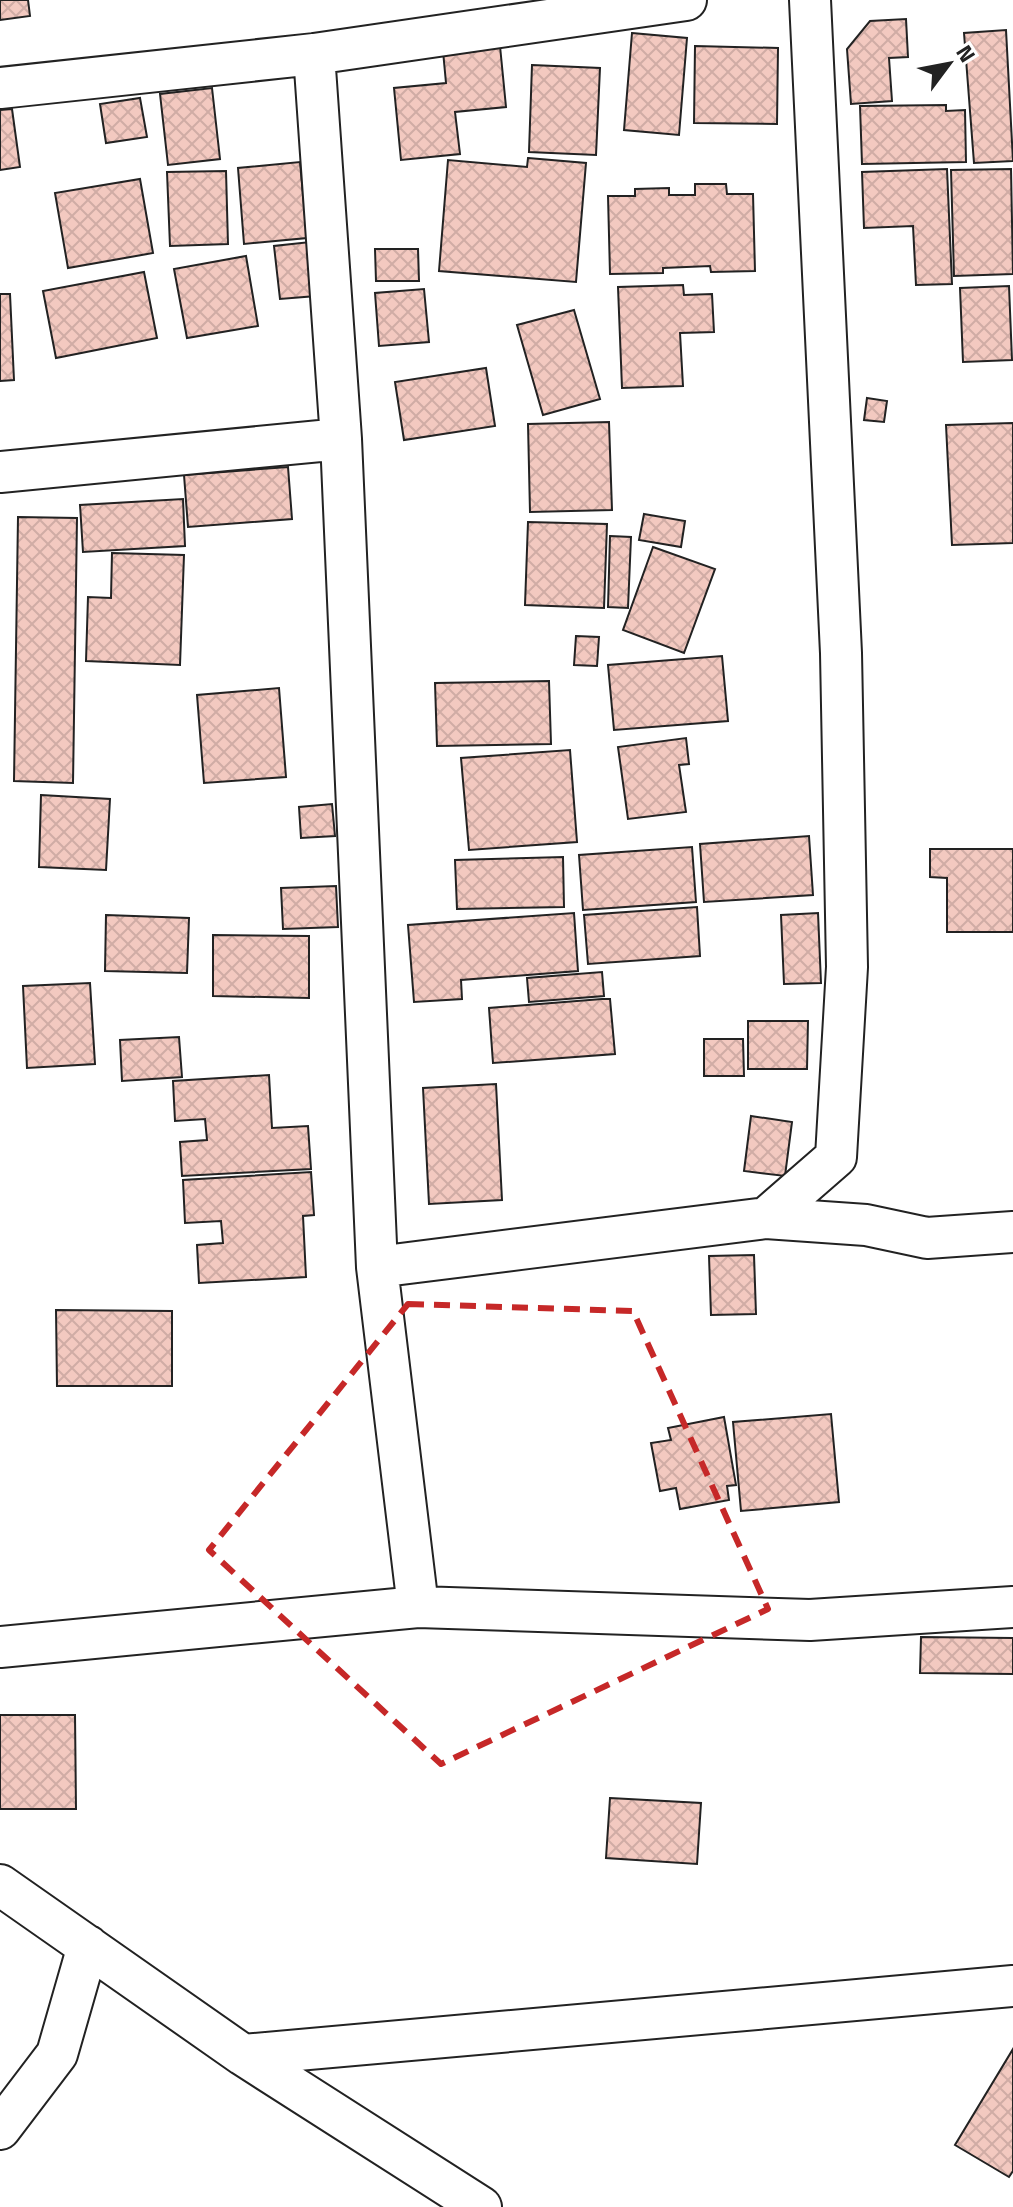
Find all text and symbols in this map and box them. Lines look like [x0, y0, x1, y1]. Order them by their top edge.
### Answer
north arrow [909, 24, 989, 104]
text: N [948, 38, 984, 69]

